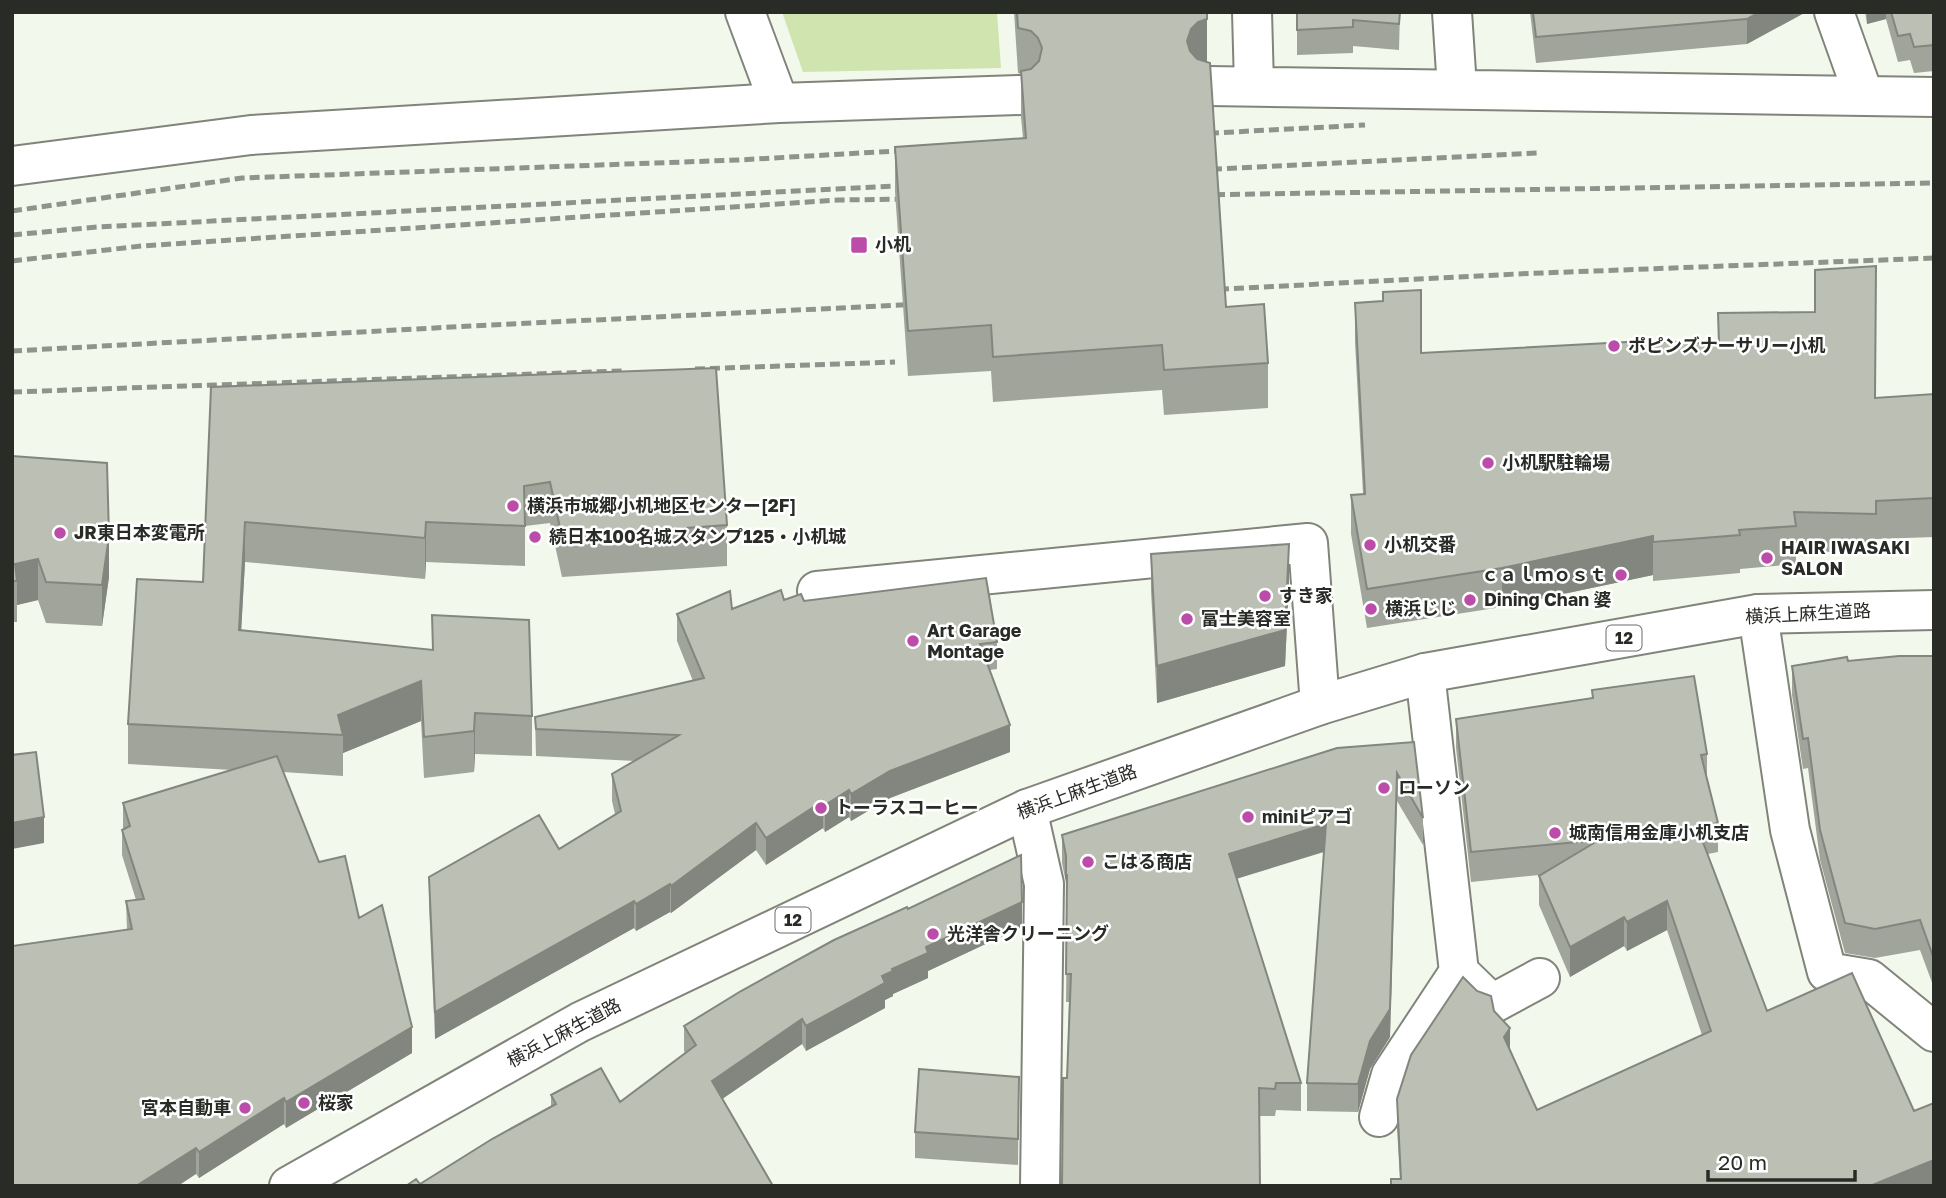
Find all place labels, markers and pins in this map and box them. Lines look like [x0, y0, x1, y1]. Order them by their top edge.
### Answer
place label: 小机 [875, 233, 911, 255]
marker: 小机 [849, 235, 869, 255]
place label: ポピンズナーサリー小机 [1628, 334, 1825, 356]
marker: ポピンズナーサリー小机 [1606, 338, 1622, 354]
place label: 小机駅駐輪場 [1502, 451, 1610, 473]
marker: 小机駅駐輪場 [1480, 455, 1496, 471]
place label: 横浜市城郷小机地区センター[2F] [527, 494, 796, 516]
marker: 横浜市城郷小机地区センター[2F] [505, 498, 521, 514]
place label: JR東日本変電所 [74, 521, 205, 543]
marker: JR東日本変電所 [52, 525, 68, 541]
place label: 続日本100名城スタンプ125・小机城 [549, 525, 846, 547]
marker: 続日本100名城スタンプ125・小机城 [527, 529, 543, 545]
place label: 小机交番 [1384, 533, 1456, 555]
place label: HAIR IWASAKI SALON [1781, 536, 1910, 579]
marker: 小机交番 [1362, 537, 1378, 553]
marker: HAIR IWASAKI SALON [1759, 550, 1775, 566]
place label: ｃａｌｍｏｓｔ [1481, 563, 1607, 585]
marker: ｃａｌｍｏｓｔ [1613, 567, 1629, 583]
place label: すき家 [1279, 584, 1333, 606]
marker: すき家 [1257, 588, 1273, 604]
place label: Dining Chan 婆 [1484, 588, 1612, 610]
marker: Dining Chan 婆 [1462, 592, 1478, 608]
place label: 横浜じじ [1385, 597, 1457, 619]
marker: 横浜じじ [1363, 601, 1379, 617]
place label: 富士美容室 [1201, 607, 1291, 629]
marker: 富士美容室 [1179, 611, 1195, 627]
place label: Art Garage Montage [927, 619, 1022, 662]
marker: Art Garage Montage [905, 633, 921, 649]
place label: ローソン [1398, 776, 1470, 798]
marker: ローソン [1376, 780, 1392, 796]
place label: トーラスコーヒー [835, 796, 979, 818]
marker: トーラスコーヒー [813, 800, 829, 816]
place label: miniピアゴ [1262, 805, 1353, 827]
marker: miniピアゴ [1240, 809, 1256, 825]
place label: 城南信用金庫小机支店 [1569, 821, 1749, 843]
marker: 城南信用金庫小机支店 [1547, 825, 1563, 841]
place label: こはる商店 [1102, 850, 1192, 872]
marker: こはる商店 [1080, 854, 1096, 870]
place label: 光洋舎クリーニング [947, 922, 1109, 944]
marker: 光洋舎クリーニング [925, 926, 941, 942]
place label: 桜家 [318, 1091, 354, 1113]
marker: 桜家 [296, 1095, 312, 1111]
place label: 宮本自動車 [141, 1096, 231, 1118]
marker: 宮本自動車 [237, 1100, 253, 1116]

